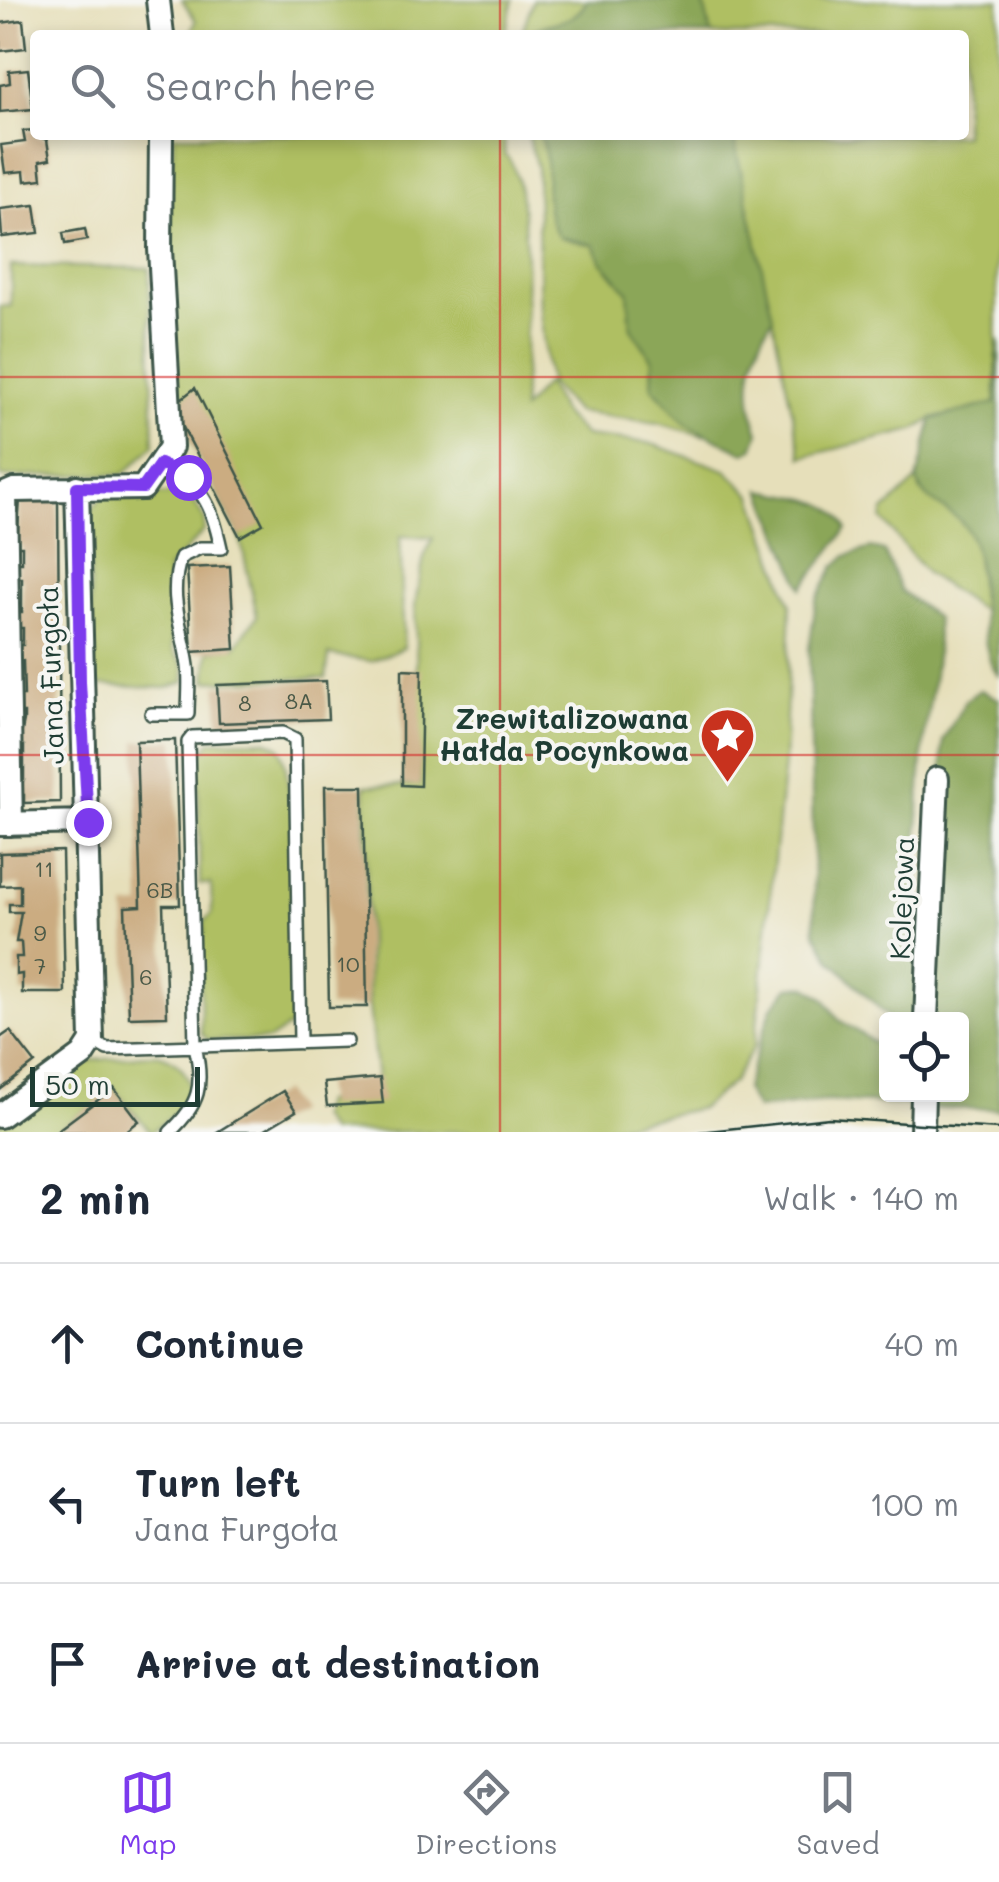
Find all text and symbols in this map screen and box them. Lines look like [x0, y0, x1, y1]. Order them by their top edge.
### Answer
search box [30, 30, 969, 140]
icon: search [65, 58, 120, 113]
text: Search here [145, 60, 376, 110]
route start [166, 455, 212, 501]
street label: Jana Furgoła [29, 585, 71, 765]
house number: 8A [285, 686, 313, 715]
house number: 8 [238, 688, 252, 717]
place label: Zrewitalizowana Hałda Pocynkowa [439, 700, 689, 769]
place icon: Zrewitalizowana Hałda Pocynkowa [698, 705, 758, 784]
route end [66, 800, 112, 846]
street label: Kolejowa [881, 836, 921, 960]
house number: 11 [34, 854, 54, 883]
house number: 6B [147, 875, 173, 904]
house number: 9 [33, 918, 47, 947]
house number: 10 [336, 949, 360, 978]
house number: 7 [34, 951, 46, 980]
house number: 6 [139, 962, 153, 991]
map controls [879, 1012, 969, 1102]
button: locate [879, 1012, 969, 1102]
scale bar [30, 1062, 200, 1106]
text: 50 m [45, 1066, 110, 1102]
text: 2 min [40, 1170, 150, 1225]
text: Walk · 140 m [763, 1176, 959, 1218]
icon: ahead [40, 1316, 95, 1371]
text: Continue [135, 1318, 304, 1368]
text: 40 m [885, 1322, 959, 1364]
text: Turn left [135, 1457, 301, 1507]
icon: left [40, 1476, 95, 1531]
text: 100 m [869, 1482, 959, 1524]
text: Jana Furgoła [135, 1507, 339, 1549]
icon: arrive [40, 1636, 95, 1691]
text: Arrive at destination [135, 1638, 540, 1688]
tab: Map [119, 1765, 176, 1861]
tab: Directions [415, 1765, 558, 1861]
tab: Saved [796, 1765, 880, 1861]

